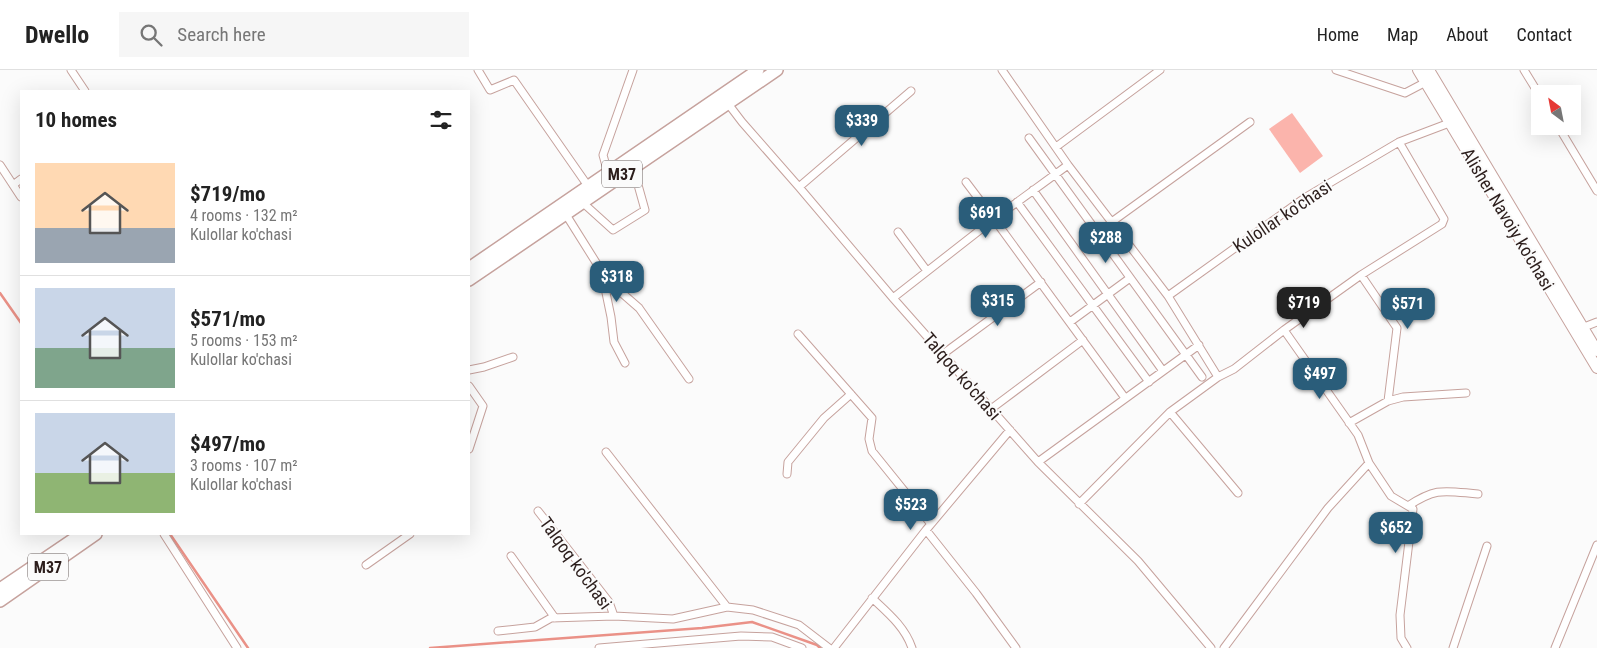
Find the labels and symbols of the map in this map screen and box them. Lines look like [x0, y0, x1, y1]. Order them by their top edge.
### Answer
north arrow [1531, 85, 1581, 135]
pin: $339 [832, 104, 892, 147]
street label: Alisher Navoiy ko'chasi [1457, 144, 1559, 294]
road number: M37 [602, 160, 642, 188]
street label: Kulollar ko'chasi [1229, 175, 1335, 257]
pin: $691 [956, 196, 1016, 239]
pin: $288 [1076, 222, 1136, 264]
pin: $318 [587, 260, 647, 303]
pin: $315 [968, 284, 1028, 327]
pin: $719 [1274, 286, 1334, 329]
pin: $571 [1378, 288, 1438, 330]
street label: Talqoq ko'chasi [918, 328, 1006, 424]
pin: $497 [1290, 358, 1350, 400]
pin: $523 [881, 488, 941, 531]
pin: $652 [1366, 512, 1426, 554]
street label: Talqoq ko'chasi [536, 513, 616, 613]
road number: M37 [28, 554, 68, 581]

